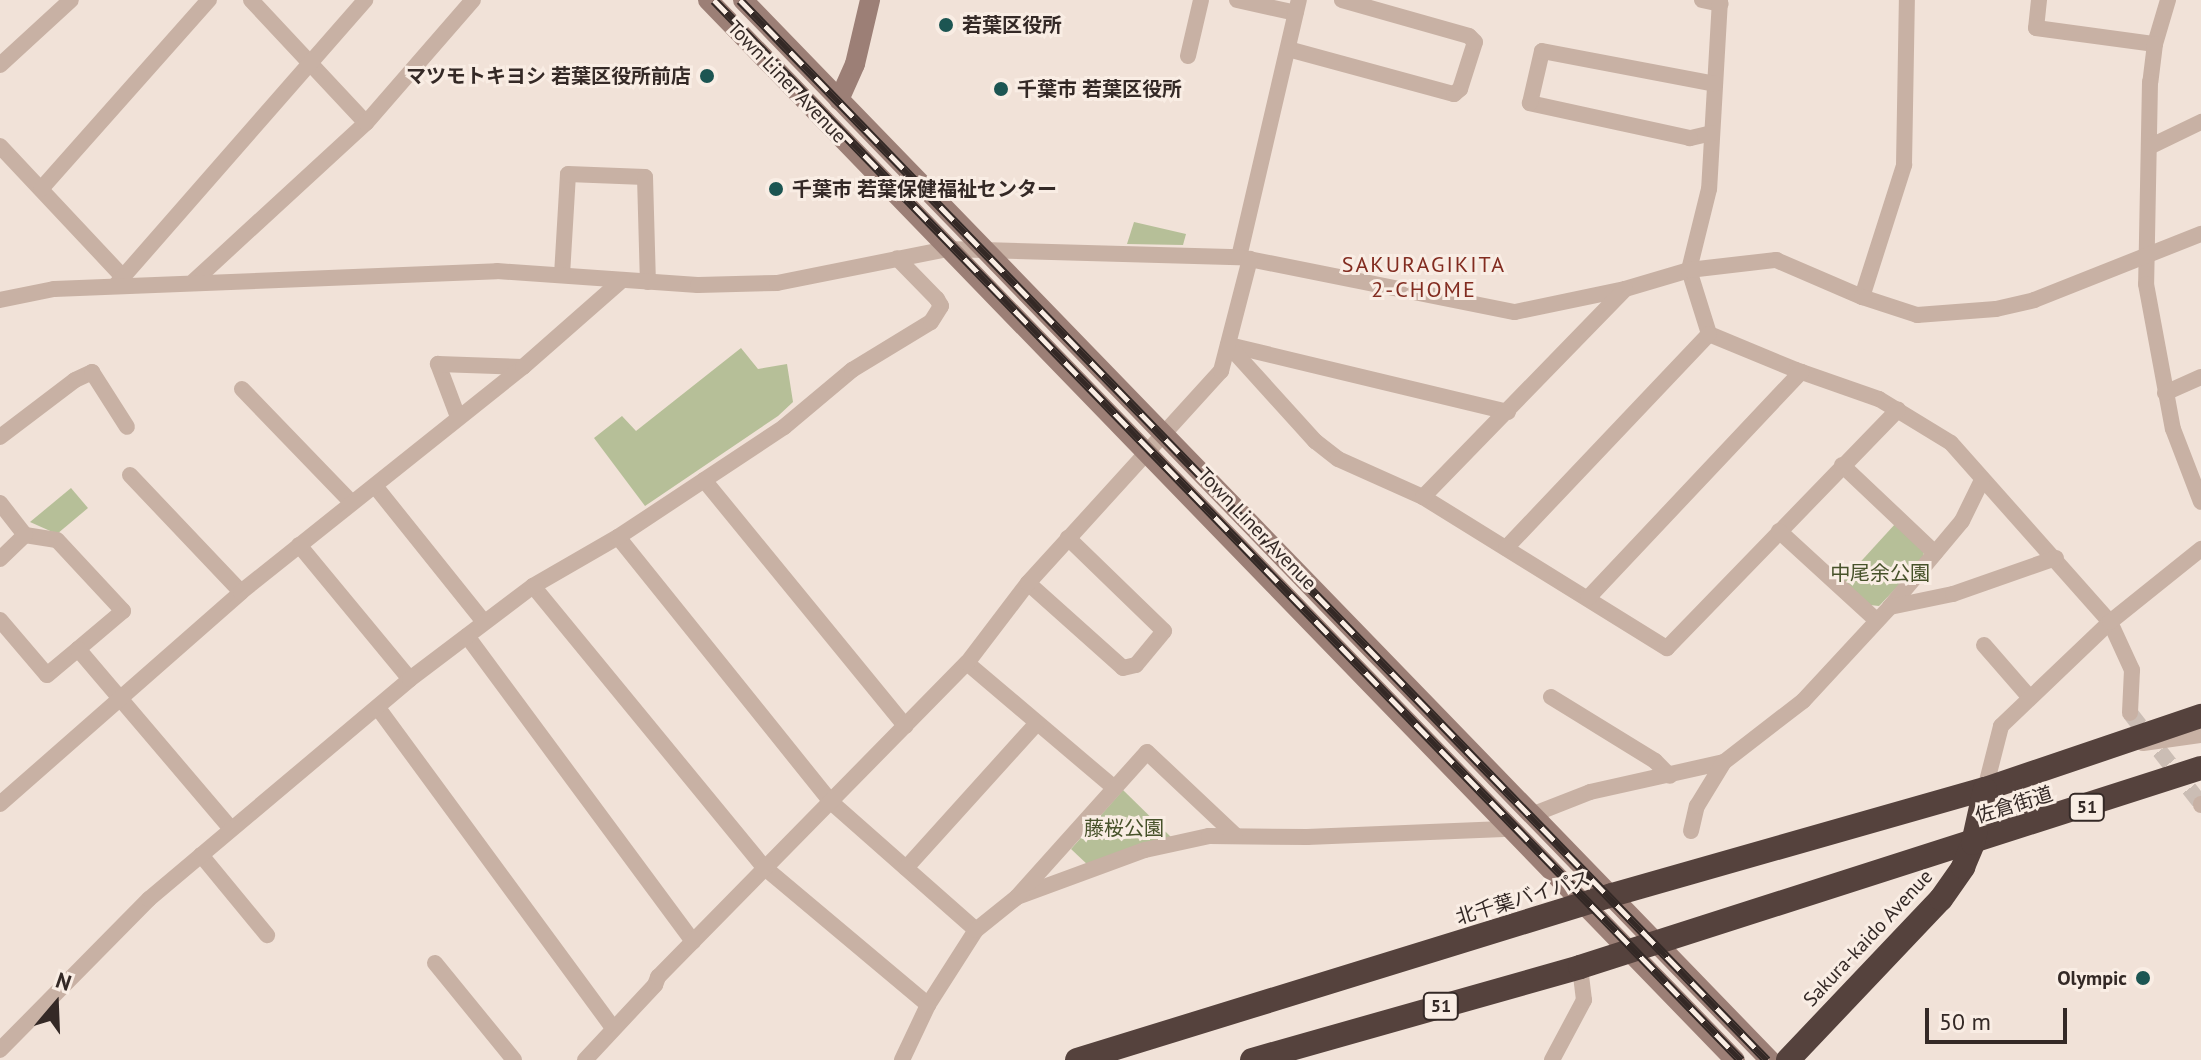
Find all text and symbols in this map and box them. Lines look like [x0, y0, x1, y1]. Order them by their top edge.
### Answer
place label: 若葉区役所 [962, 13, 1062, 37]
street label: Town Liner Avenue [722, 16, 852, 148]
marker: 若葉区役所 [937, 16, 955, 34]
place label: マツモトキヨシ 若葉区役所前店 [406, 64, 691, 88]
marker: マツモトキヨシ 若葉区役所前店 [698, 67, 716, 85]
place label: 千葉市 若葉区役所 [1017, 77, 1182, 101]
marker: 千葉市 若葉区役所 [992, 80, 1010, 98]
place label: 千葉市 若葉保健福祉センター [792, 177, 1057, 201]
marker: 千葉市 若葉保健福祉センター [767, 180, 785, 198]
district label: SAKURAGIKITA 2-CHOME [1342, 251, 1506, 302]
street label: Town Liner Avenue [1192, 463, 1322, 595]
park label: 中尾余公園 [1830, 561, 1930, 585]
street label: 佐倉街道 [1972, 782, 2056, 828]
road number: 51 [2067, 793, 2107, 821]
park label: 藤桜公園 [1084, 816, 1164, 840]
street label: Sakura-kaido Avenue [1798, 864, 1938, 1012]
street label: 北千葉バイパス [1453, 866, 1593, 930]
north arrow [16, 964, 96, 1044]
text: N [52, 966, 75, 997]
place label: Olympic [2057, 966, 2127, 990]
marker: Olympic [2134, 969, 2152, 987]
road number: 51 [1421, 992, 1461, 1020]
scale bar [1929, 992, 2071, 1042]
text: 50 m [1939, 1006, 1991, 1037]

